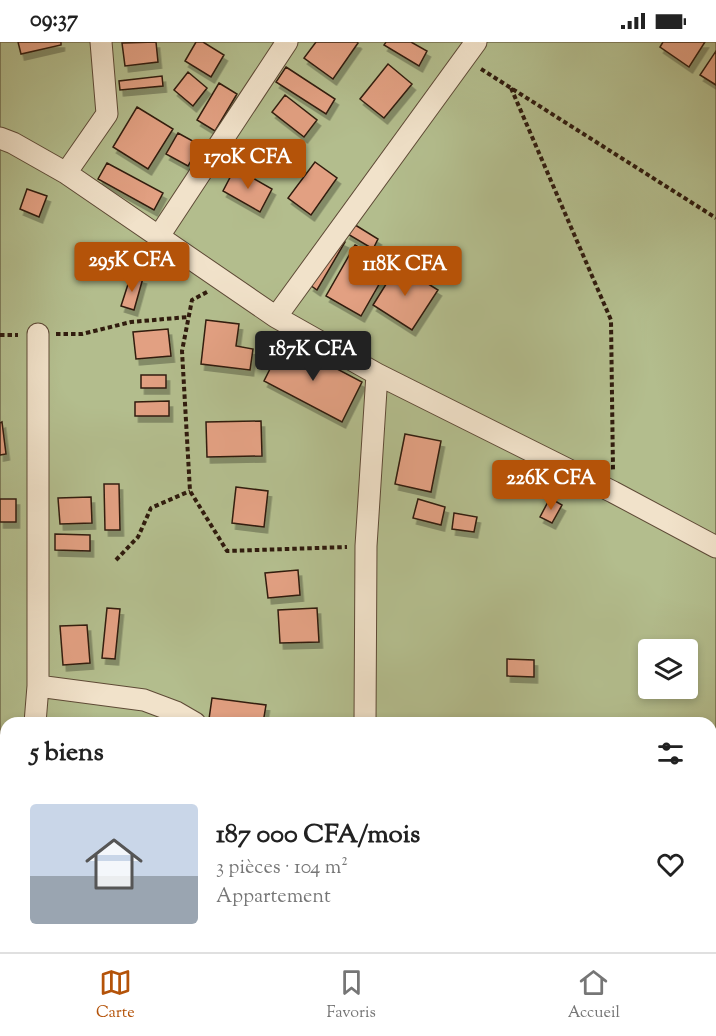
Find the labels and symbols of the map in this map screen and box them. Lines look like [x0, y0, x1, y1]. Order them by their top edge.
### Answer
pin: 170K CFA [186, 139, 310, 190]
pin: 295K CFA [70, 242, 194, 293]
pin: 118K CFA [343, 246, 467, 297]
pin: 187K CFA [251, 331, 375, 382]
pin: 226K CFA [489, 460, 613, 511]

